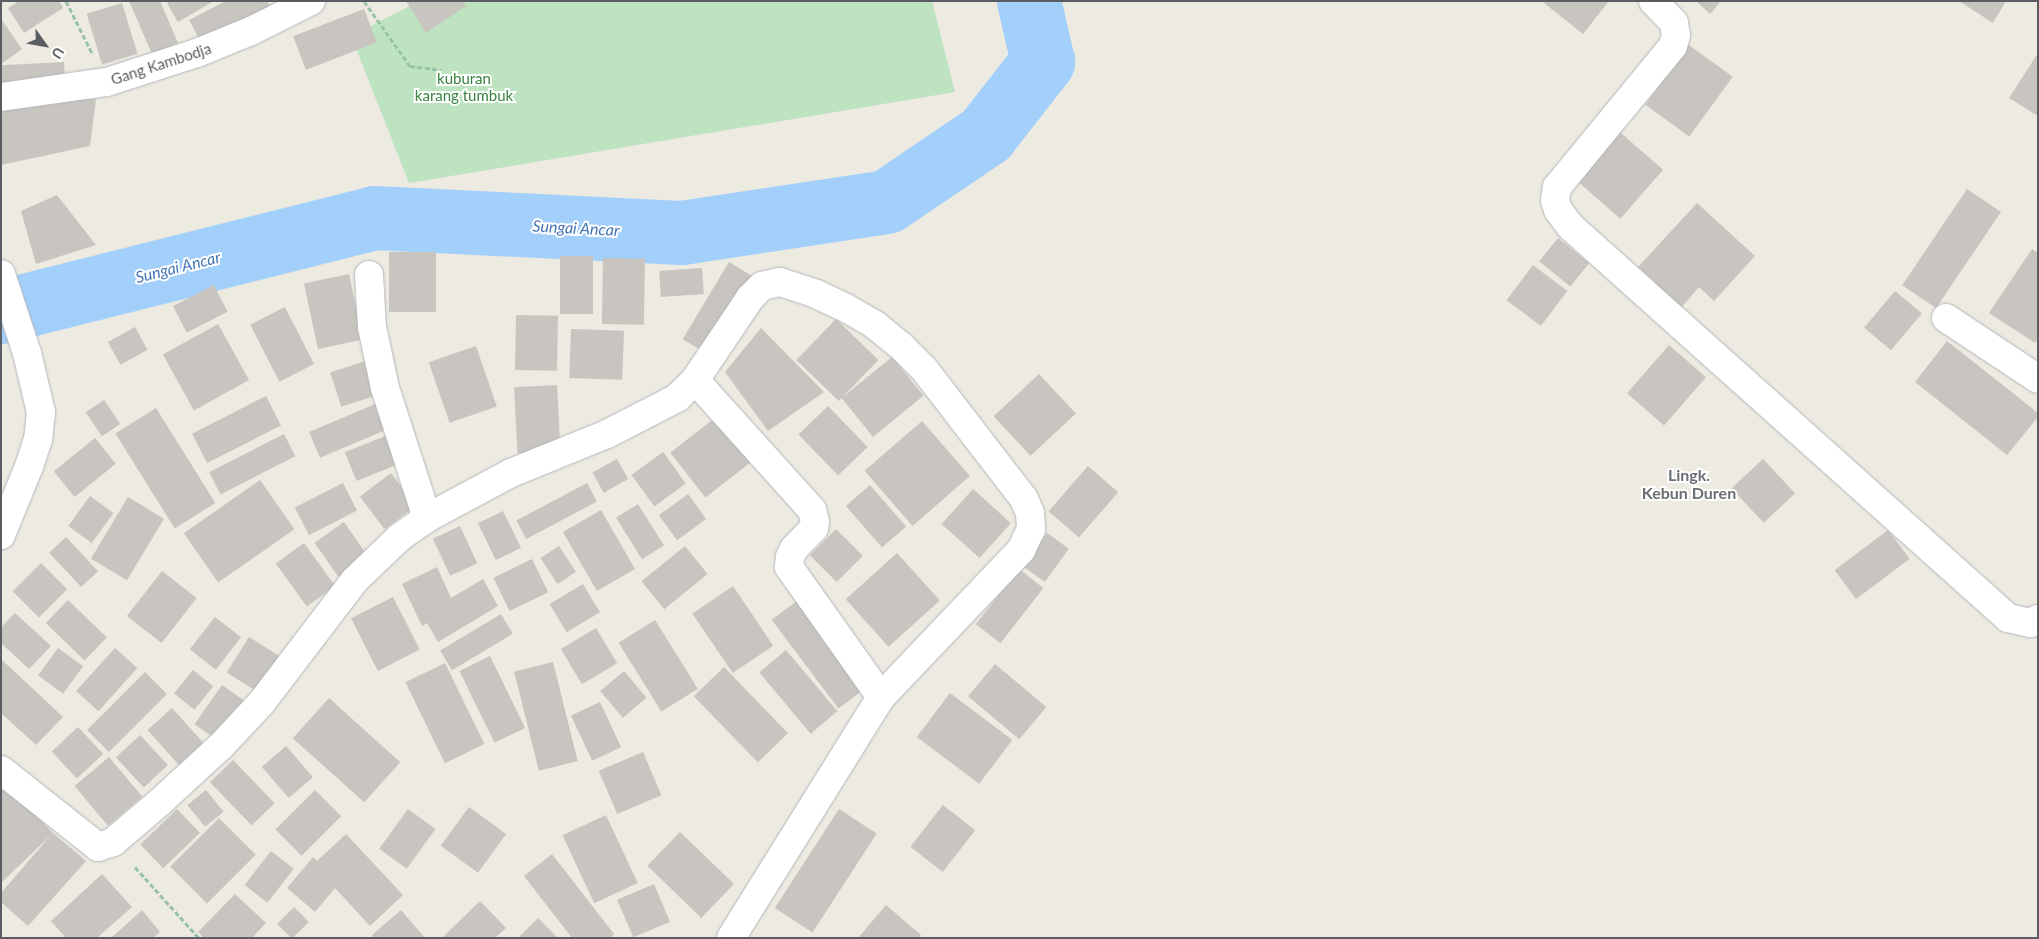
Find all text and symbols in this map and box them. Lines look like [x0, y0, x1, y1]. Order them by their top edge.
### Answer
north arrow [20, 20, 70, 70]
street label: Gang Kambodja [109, 39, 213, 89]
text: U [48, 44, 68, 62]
park label: kuburan karang tumbuk [415, 69, 513, 104]
water label: Sungai Ancar [532, 216, 620, 240]
water label: Sungai Ancar [133, 247, 223, 287]
district label: Lingk. Kebun Duren [1642, 465, 1736, 503]

